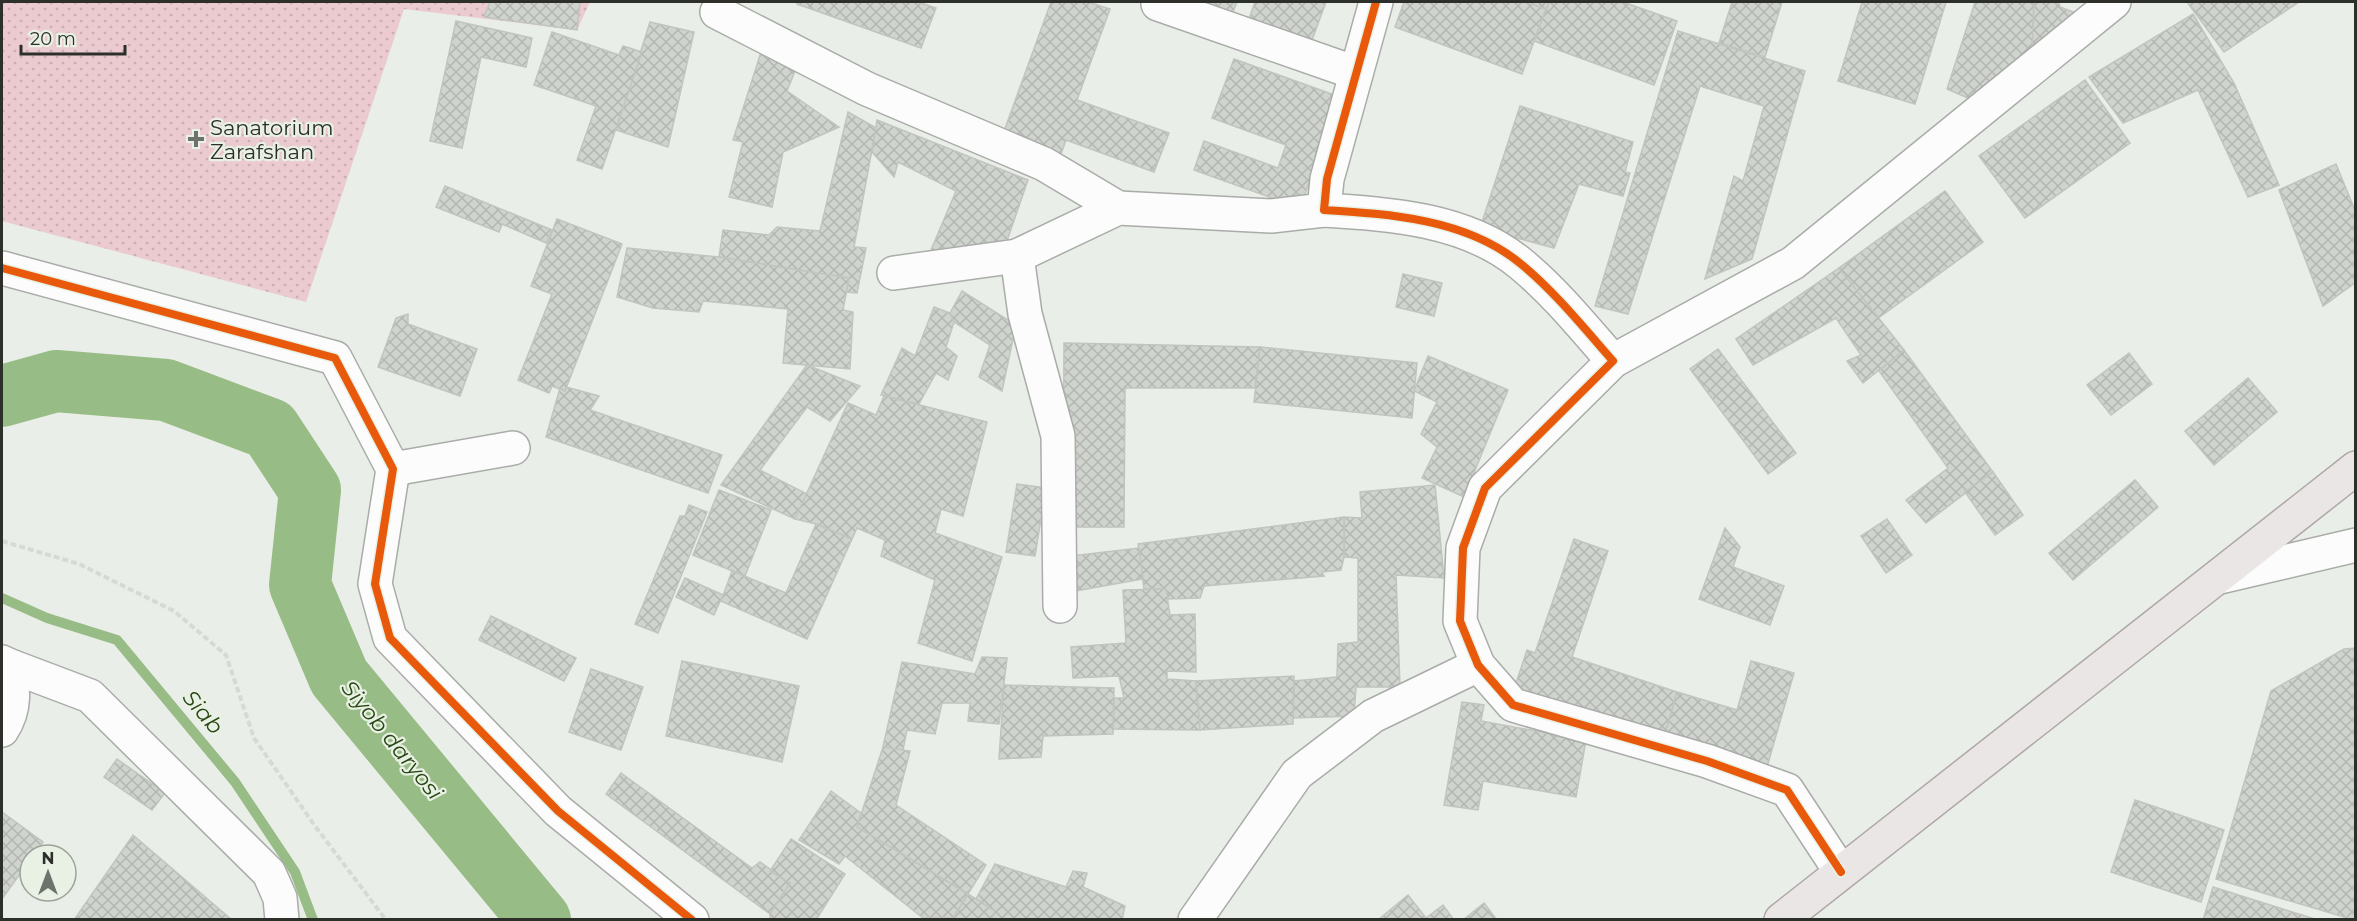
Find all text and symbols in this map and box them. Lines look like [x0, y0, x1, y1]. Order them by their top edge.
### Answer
scale bar [21, 18, 124, 56]
text: 20 m [30, 28, 76, 50]
place label: Sanatorium Zarafshan [210, 115, 334, 164]
marker: Sanatorium Zarafshan [187, 130, 205, 148]
water label: Siyob daryosi [336, 675, 448, 805]
water label: Siab [177, 684, 229, 740]
north arrow [18, 843, 78, 903]
text: N [42, 849, 54, 868]

